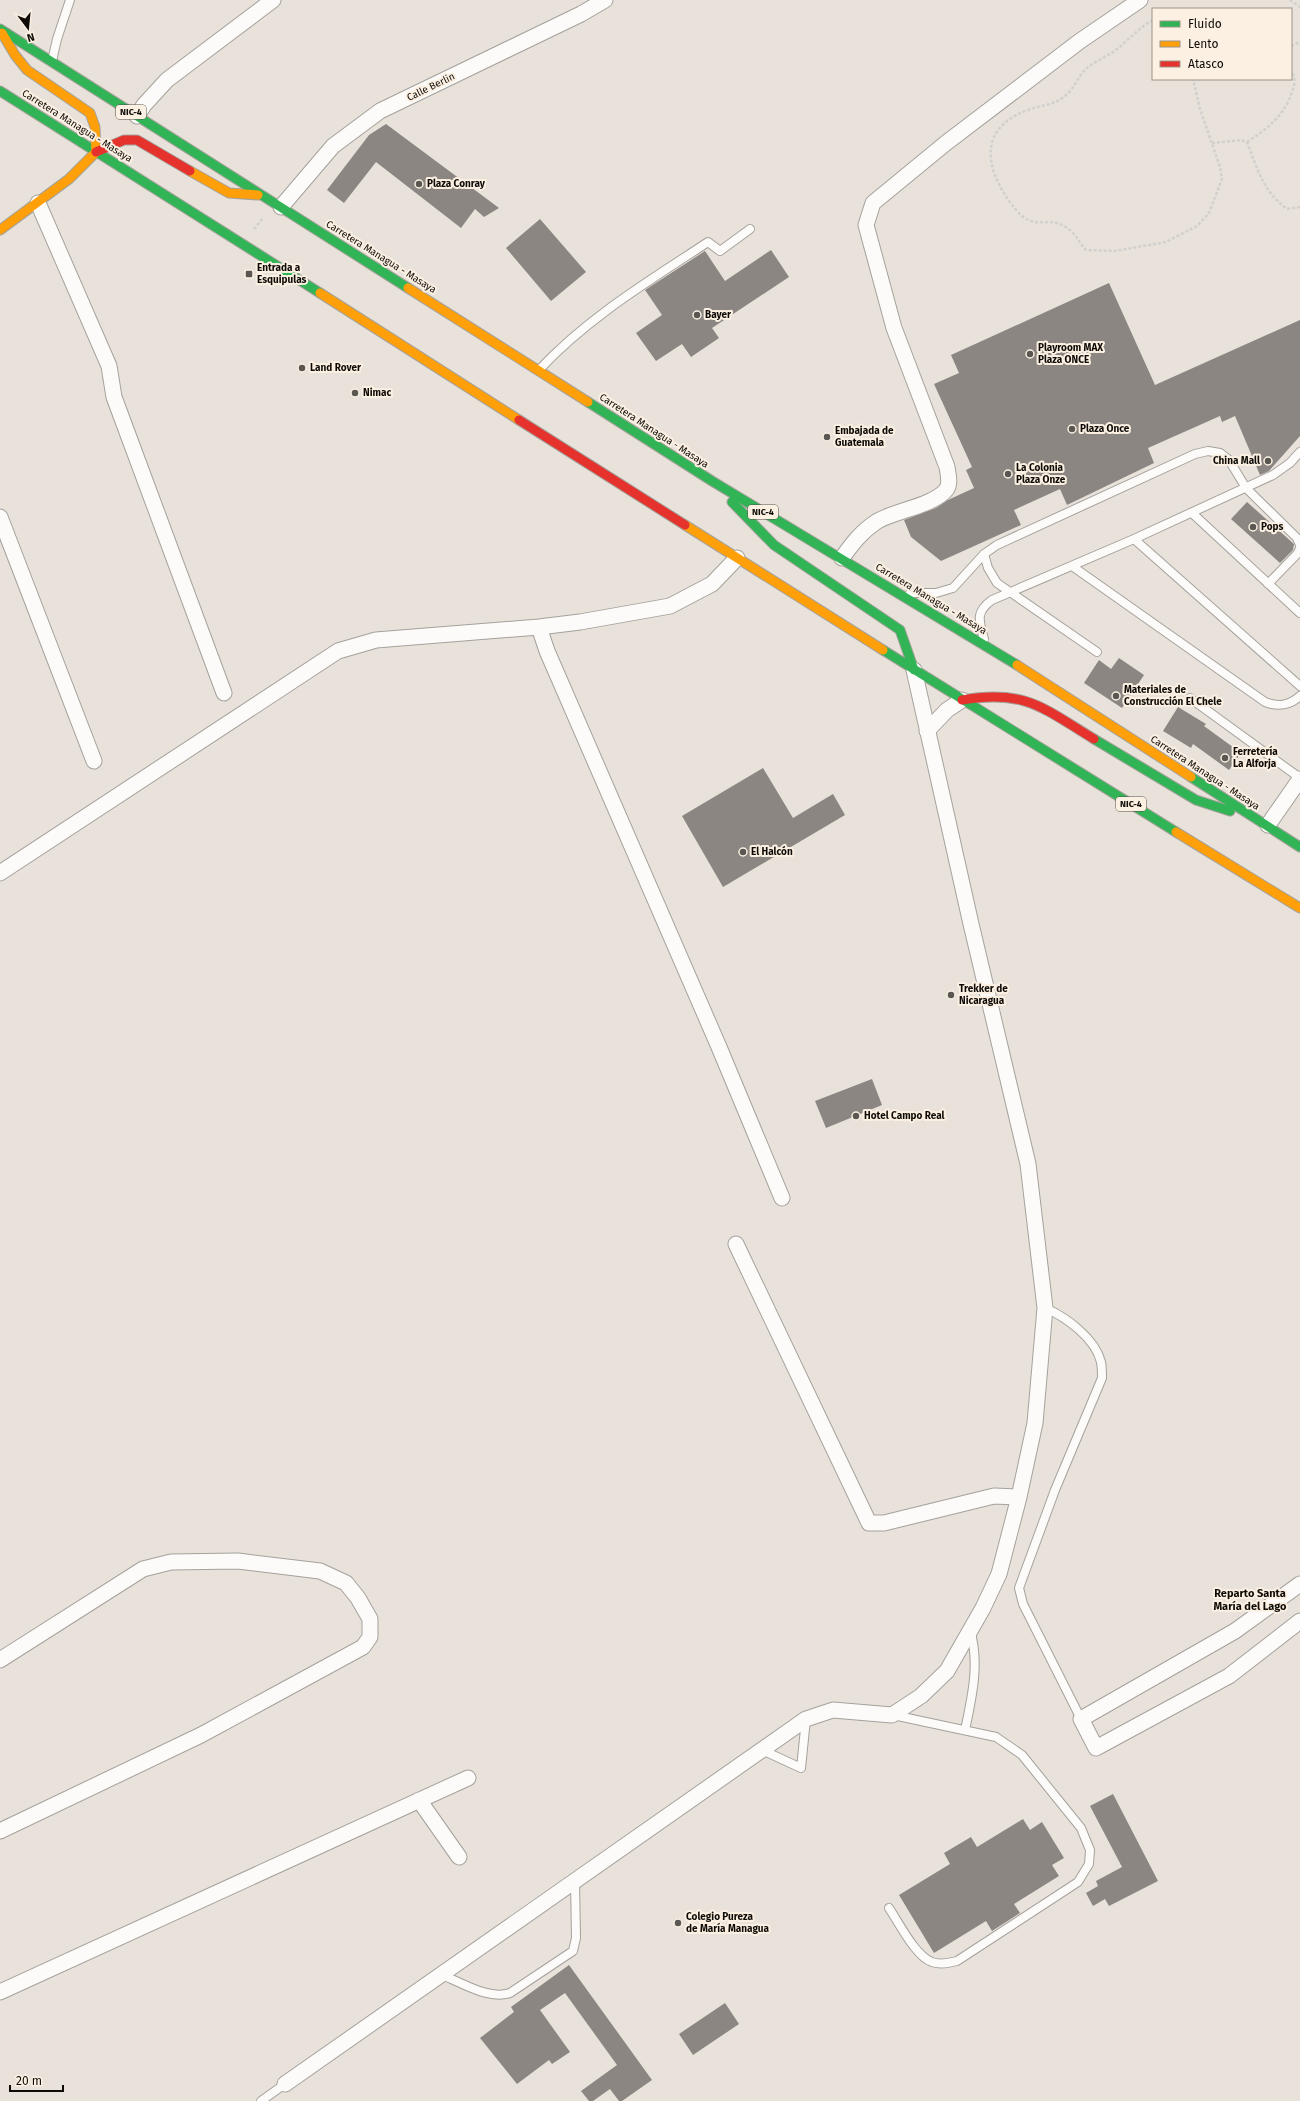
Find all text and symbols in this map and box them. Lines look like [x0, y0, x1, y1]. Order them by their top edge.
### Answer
north arrow [8, 8, 48, 48]
legend [1152, 8, 1292, 80]
text: Fluido [1188, 17, 1222, 31]
text: N [25, 30, 36, 44]
text: Lento [1188, 37, 1218, 51]
text: Atasco [1188, 57, 1224, 71]
street label: Calle Berlin [405, 70, 457, 104]
street label: Carretera Managua - Masaya [20, 87, 134, 165]
road number: NIC-4 [116, 105, 146, 119]
place label: Plaza Conray [427, 178, 486, 190]
marker: Plaza Conray [414, 179, 424, 189]
street label: Carretera Managua - Masaya [324, 218, 438, 296]
place label: Entrada a Esquipulas [257, 262, 307, 286]
marker: Entrada a Esquipulas [244, 269, 254, 279]
place label: Bayer [705, 309, 732, 321]
marker: Bayer [692, 310, 702, 320]
place label: Playroom MAX Plaza ONCE [1038, 342, 1103, 366]
marker: Playroom MAX Plaza ONCE [1025, 349, 1035, 359]
place label: Land Rover [310, 362, 362, 374]
marker: Land Rover [297, 363, 307, 373]
place label: Nimac [363, 387, 391, 399]
marker: Nimac [350, 388, 360, 398]
street label: Carretera Managua - Masaya [597, 391, 711, 471]
place label: Plaza Once [1080, 423, 1130, 435]
marker: Plaza Once [1067, 424, 1077, 434]
place label: Embajada de Guatemala [835, 425, 894, 449]
marker: Embajada de Guatemala [822, 432, 832, 442]
place label: China Mall [1213, 455, 1260, 467]
marker: China Mall [1263, 456, 1273, 466]
place label: La Colonia Plaza Onze [1016, 462, 1066, 486]
marker: La Colonia Plaza Onze [1003, 469, 1013, 479]
road number: NIC-4 [748, 505, 778, 519]
place label: Pops [1261, 521, 1284, 533]
marker: Pops [1248, 522, 1258, 532]
street label: Carretera Managua - Masaya [873, 561, 989, 637]
place label: Materiales de Construcción El Chele [1124, 684, 1222, 708]
marker: Materiales de Construcción El Chele [1111, 691, 1121, 701]
street label: Carretera Managua - Masaya [1148, 733, 1262, 813]
place label: Ferretería La Alforja [1233, 745, 1278, 770]
marker: Ferretería La Alforja [1220, 753, 1230, 763]
road number: NIC-4 [1116, 797, 1146, 811]
place label: El Halcón [751, 845, 793, 858]
marker: El Halcón [738, 847, 748, 857]
place label: Trekker de Nicaragua [959, 983, 1008, 1007]
marker: Trekker de Nicaragua [946, 990, 956, 1000]
place label: Hotel Campo Real [864, 1110, 945, 1122]
marker: Hotel Campo Real [851, 1111, 861, 1121]
district label: Reparto Santa María del Lago [1213, 1587, 1287, 1613]
place label: Colegio Pureza de María Managua [686, 1911, 770, 1935]
marker: Colegio Pureza de María Managua [673, 1918, 683, 1928]
scale bar [10, 2067, 63, 2093]
text: 20 m [16, 2074, 42, 2088]

